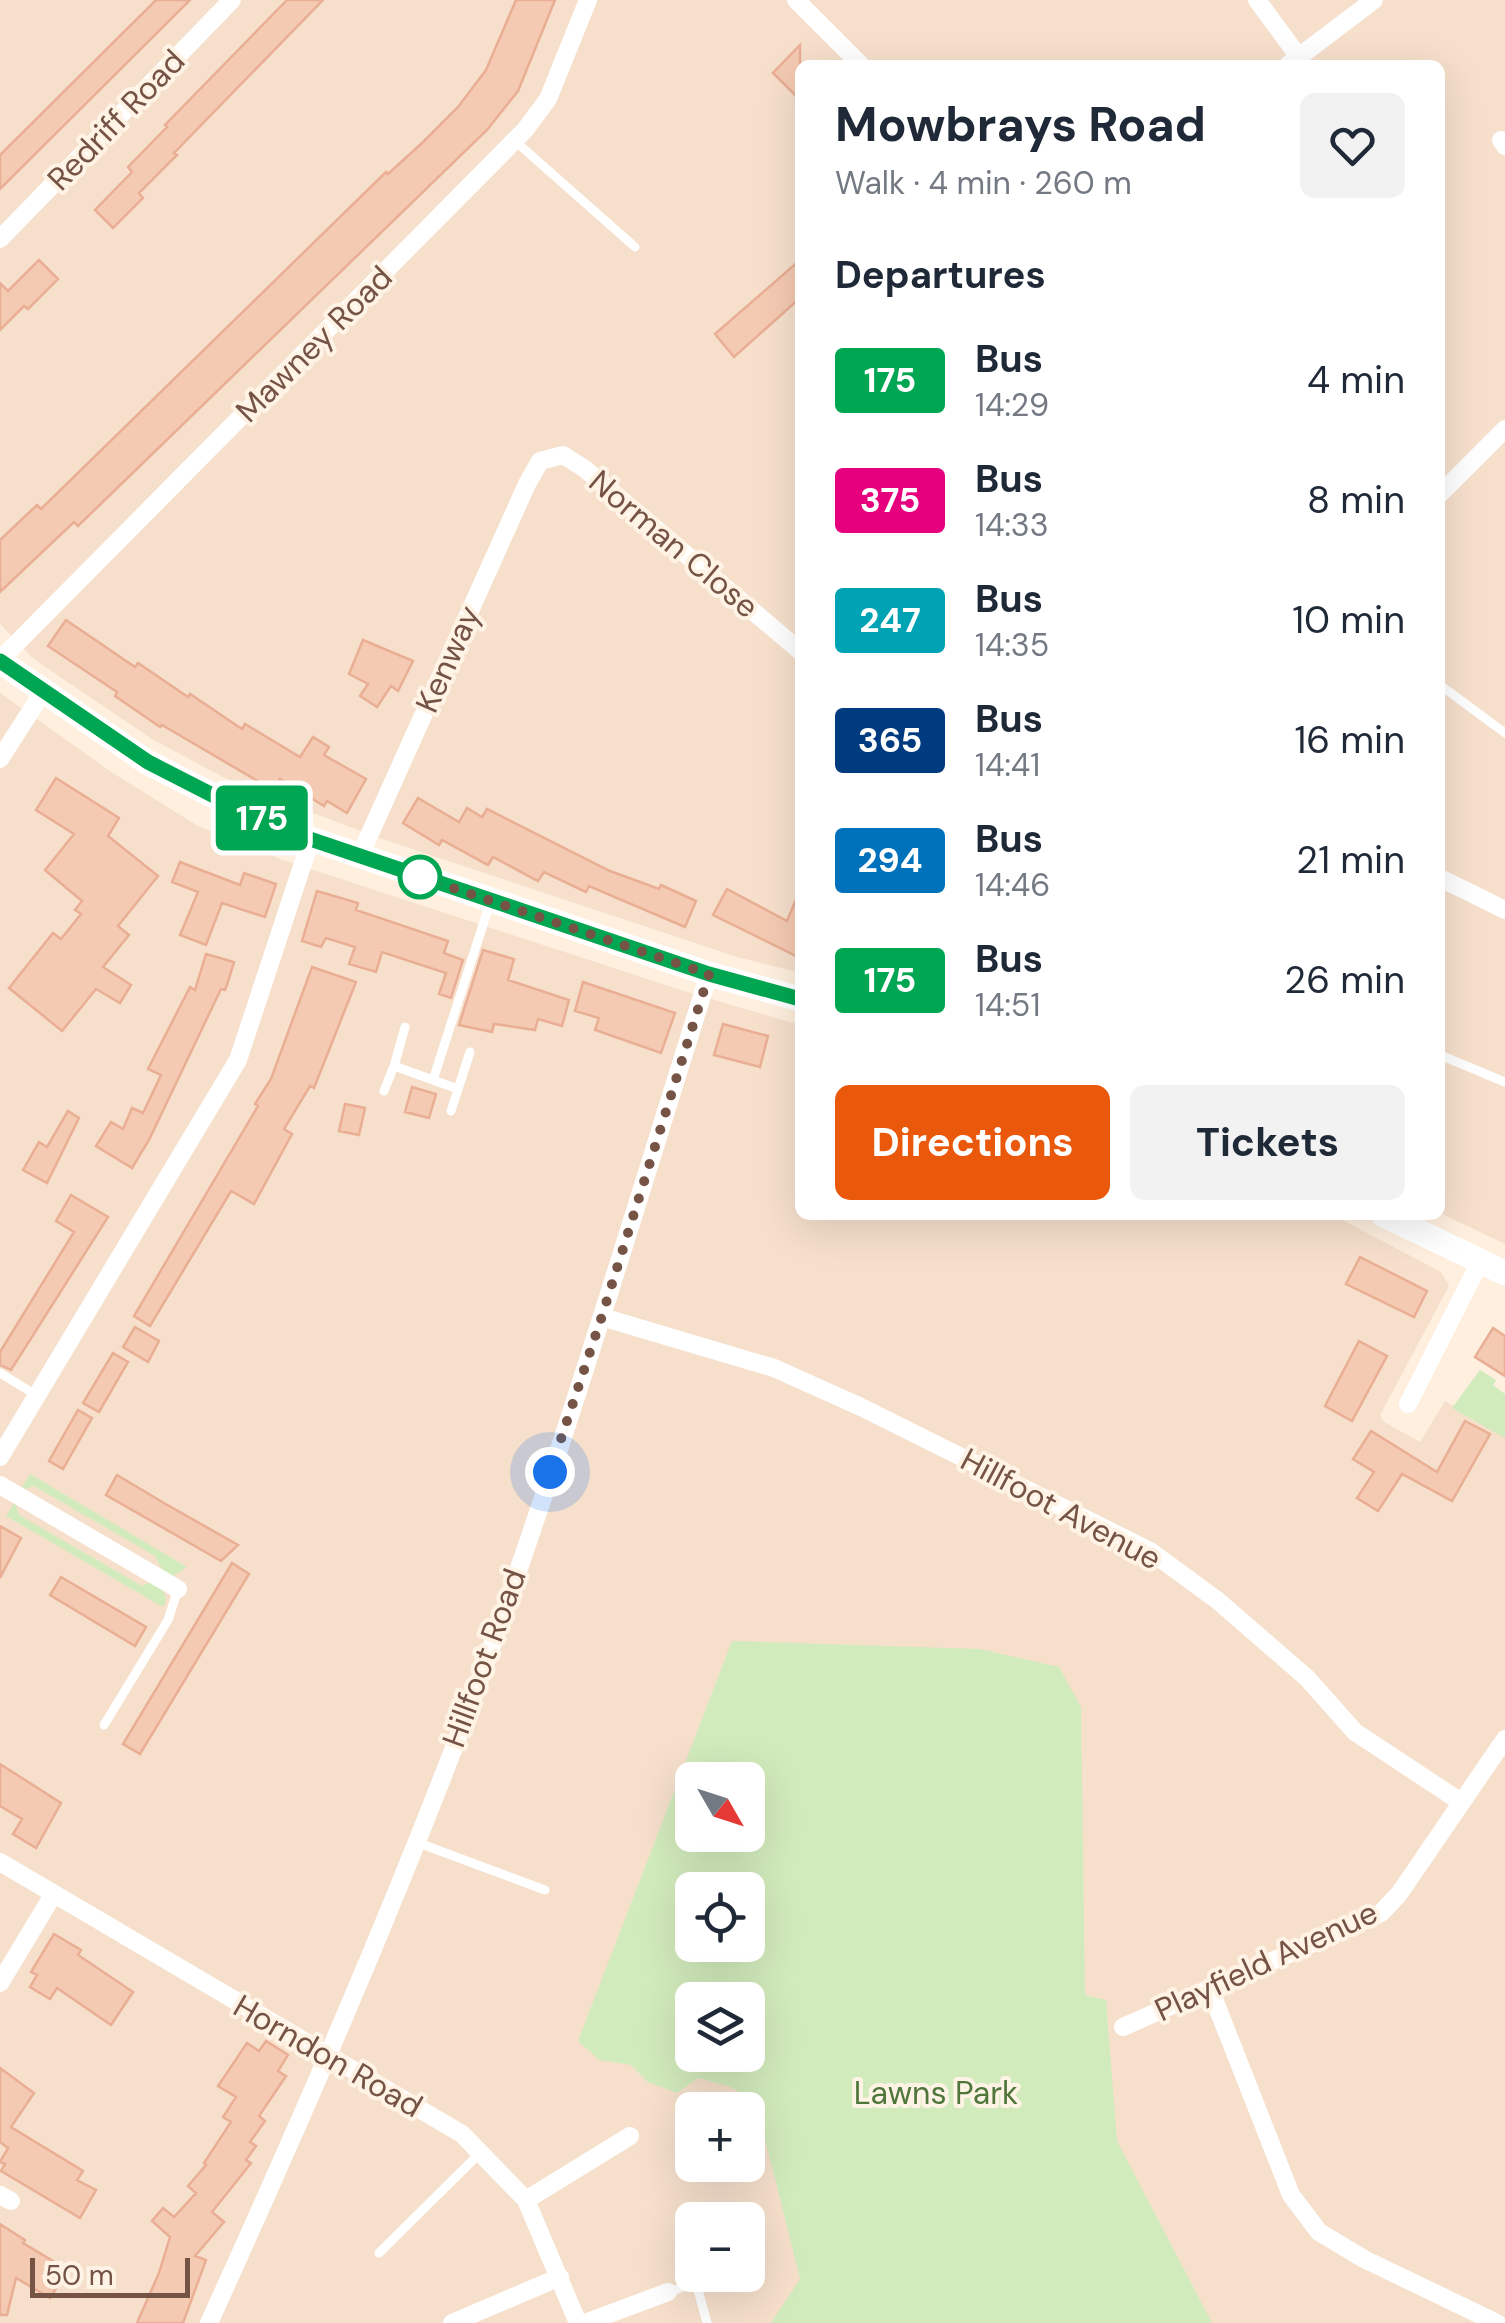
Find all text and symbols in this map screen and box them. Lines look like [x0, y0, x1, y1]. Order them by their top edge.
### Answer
street label: Redriff Road [38, 40, 194, 200]
text: Mowbrays Road [835, 93, 1206, 156]
button: heart [1300, 93, 1405, 198]
text: Walk · 4 min · 260 m [835, 162, 1132, 204]
text: Departures [835, 250, 1046, 300]
street label: Mawney Road [227, 257, 401, 431]
text: Bus [975, 334, 1043, 384]
text: 4 min [1307, 355, 1405, 405]
text: 175 [864, 357, 916, 403]
text: 14:29 [975, 384, 1049, 426]
text: Bus [975, 454, 1043, 504]
street label: Norman Close [580, 461, 768, 627]
text: 8 min [1307, 475, 1405, 525]
text: 375 [860, 477, 920, 523]
text: 14:33 [975, 504, 1049, 546]
text: Bus [975, 574, 1043, 624]
text: 10 min [1292, 595, 1405, 645]
text: 247 [859, 597, 921, 643]
street label: Kenway [406, 599, 490, 719]
text: 14:35 [975, 624, 1049, 666]
text: Bus [975, 694, 1043, 744]
text: 16 min [1294, 715, 1405, 765]
text: 365 [858, 717, 922, 763]
text: 14:41 [975, 744, 1040, 786]
line badge: 175 [204, 786, 320, 850]
text: 175 [236, 795, 288, 841]
text: Bus [975, 814, 1043, 864]
text: 21 min [1296, 835, 1405, 885]
text: 294 [857, 837, 923, 883]
unlabelled marker [399, 856, 441, 898]
text: 14:46 [975, 864, 1050, 906]
text: Bus [975, 934, 1043, 984]
text: 26 min [1284, 955, 1405, 1005]
text: 175 [864, 957, 916, 1003]
text: 14:51 [975, 984, 1040, 1026]
button: Directions [835, 1085, 1110, 1200]
button: Tickets [1130, 1085, 1405, 1200]
street label: Hillfoot Avenue [954, 1439, 1168, 1579]
your location [525, 1447, 575, 1497]
street label: Hillfoot Road [432, 1563, 536, 1753]
north arrow [675, 1762, 765, 1852]
map controls [675, 1762, 765, 2292]
button: locate [675, 1872, 765, 1962]
street label: Playfield Avenue [1148, 1891, 1384, 2031]
button: layers [675, 1982, 765, 2072]
street label: Horndon Road [226, 1985, 430, 2127]
park label: Lawns Park [854, 2072, 1018, 2114]
button: + [675, 2092, 765, 2182]
button: − [675, 2202, 765, 2292]
scale bar [30, 2253, 190, 2298]
text: 50 m [45, 2257, 114, 2294]

